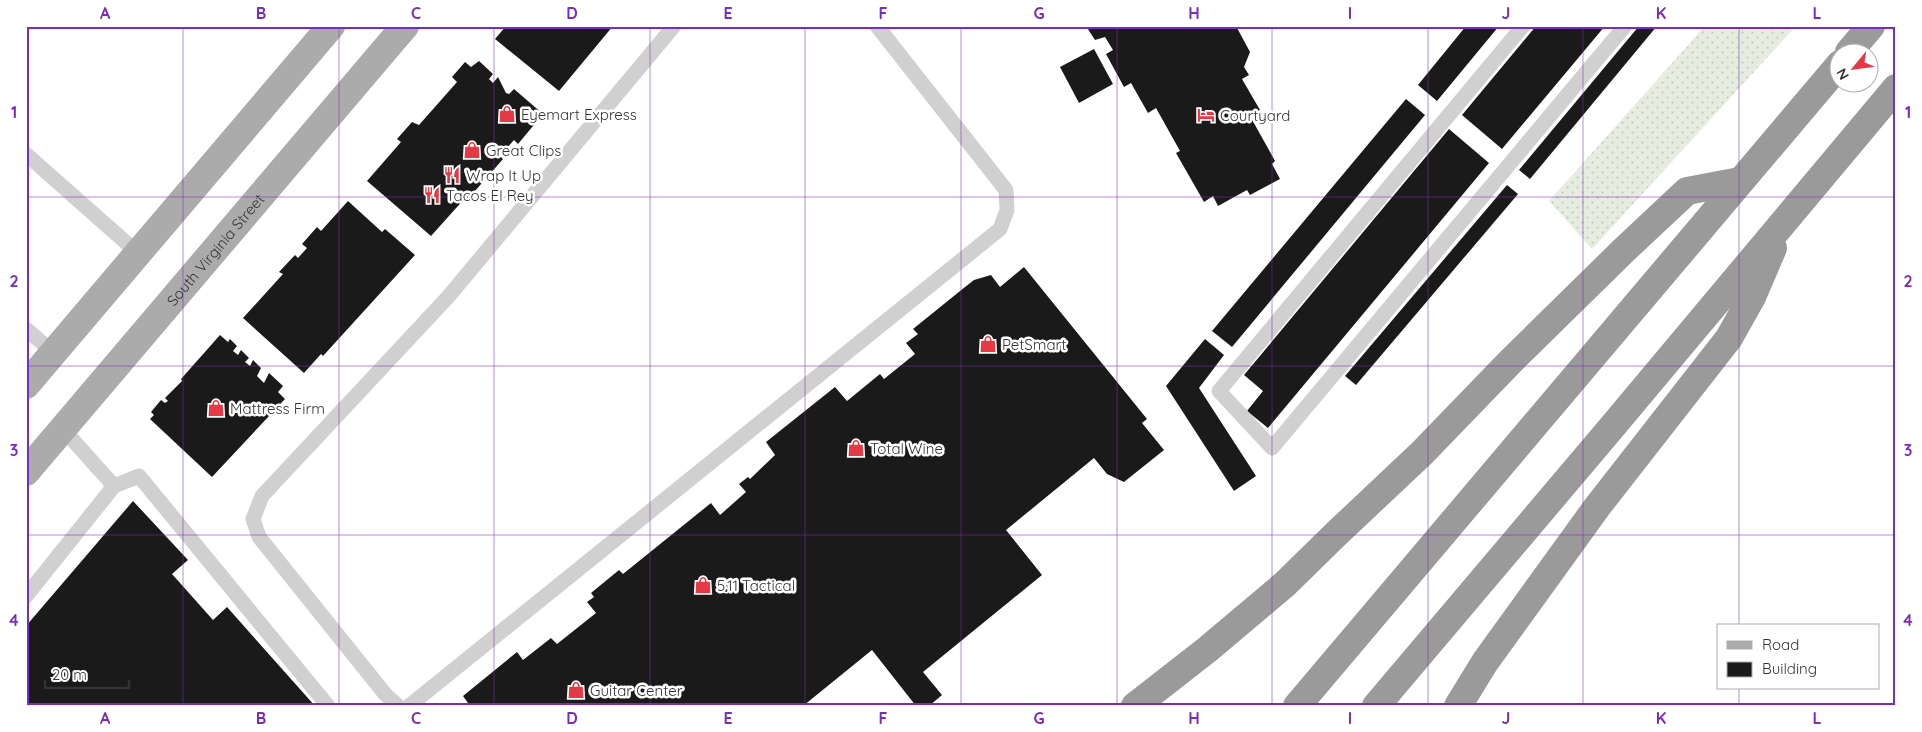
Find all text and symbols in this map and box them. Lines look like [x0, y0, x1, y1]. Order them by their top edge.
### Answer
text: A [100, 3, 111, 23]
text: B [256, 3, 266, 23]
text: C [411, 3, 421, 23]
text: D [566, 3, 578, 23]
text: E [723, 3, 733, 23]
text: F [879, 3, 888, 23]
text: G [1033, 3, 1045, 23]
text: H [1188, 3, 1200, 23]
text: I [1348, 3, 1352, 23]
text: J [1502, 3, 1510, 23]
text: K [1656, 3, 1666, 23]
text: L [1813, 3, 1822, 23]
north arrow [1830, 42, 1880, 92]
text: N [1832, 65, 1853, 83]
text: 1 [11, 102, 17, 122]
text: 1 [1905, 102, 1911, 122]
shop icon: Eyemart Express [497, 104, 517, 124]
place label: Eyemart Express [521, 105, 637, 124]
hotel icon: Courtyard [1196, 105, 1216, 125]
place label: Courtyard [1220, 106, 1290, 125]
shop icon: Great Clips [462, 140, 482, 160]
place label: Great Clips [486, 141, 561, 160]
restaurant icon: Wrap It Up [442, 165, 462, 185]
place label: Wrap It Up [466, 166, 541, 185]
restaurant icon: Tacos El Rey [422, 185, 442, 205]
place label: Tacos El Rey [446, 186, 534, 205]
street label: South Virginia Street [162, 190, 268, 309]
text: 2 [9, 271, 19, 291]
text: 2 [1903, 271, 1913, 291]
shop icon: PetSmart [978, 334, 998, 354]
place label: PetSmart [1002, 335, 1066, 354]
shop icon: Mattress Firm [206, 398, 226, 418]
place label: Mattress Firm [230, 399, 325, 418]
shop icon: Total Wine [846, 438, 866, 458]
place label: Total Wine [870, 439, 943, 458]
text: 3 [10, 440, 18, 460]
text: 3 [1904, 440, 1912, 460]
shop icon: 5.11 Tactical [693, 575, 713, 595]
place label: 5.11 Tactical [717, 576, 795, 595]
text: 4 [9, 610, 19, 630]
text: 4 [1903, 610, 1913, 630]
legend [1717, 624, 1880, 690]
text: Road [1762, 635, 1799, 654]
scale bar [45, 657, 129, 689]
text: Building [1762, 659, 1817, 678]
text: 20 m [52, 665, 87, 684]
shop icon: Guitar Center [566, 680, 586, 700]
place label: Guitar Center [590, 681, 683, 700]
text: A [100, 708, 111, 728]
text: B [256, 708, 266, 728]
text: C [411, 708, 421, 728]
text: D [566, 708, 578, 728]
text: E [723, 708, 733, 728]
text: F [879, 708, 888, 728]
text: G [1033, 708, 1045, 728]
text: H [1188, 708, 1200, 728]
text: I [1348, 708, 1352, 728]
text: J [1502, 708, 1510, 728]
text: K [1656, 708, 1666, 728]
text: L [1813, 708, 1822, 728]

